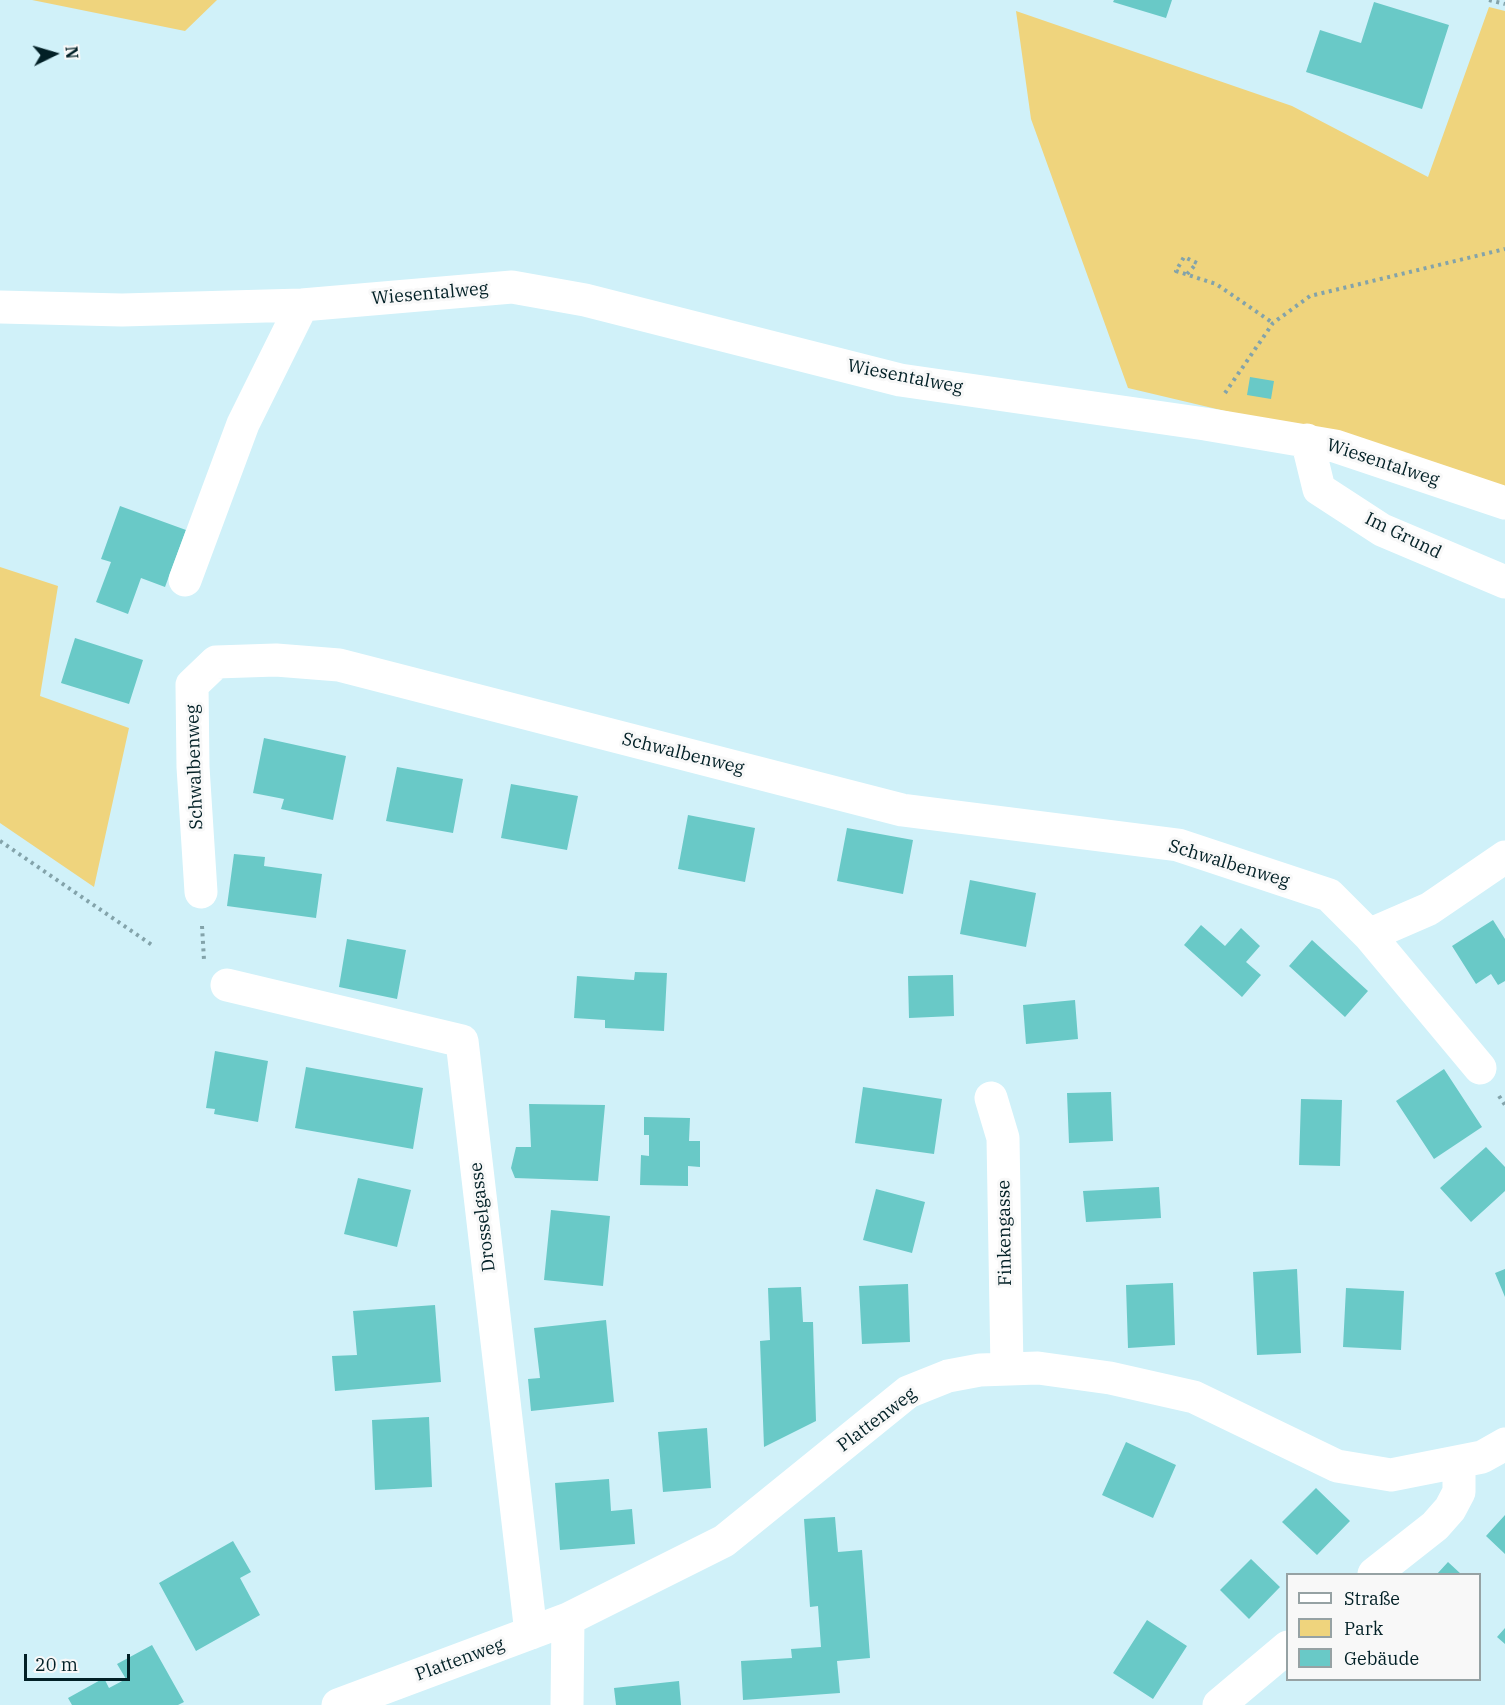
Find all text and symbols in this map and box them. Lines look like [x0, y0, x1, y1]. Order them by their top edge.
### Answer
north arrow [24, 24, 84, 84]
text: N [61, 45, 82, 60]
street label: Wiesentalweg [371, 278, 489, 310]
street label: Wiesentalweg [845, 355, 965, 399]
street label: Wiesentalweg [1324, 435, 1442, 491]
street label: Im Grund [1361, 508, 1445, 564]
street label: Schwalbenweg [182, 704, 208, 830]
street label: Schwalbenweg [620, 728, 746, 780]
street label: Schwalbenweg [1166, 835, 1292, 893]
street label: Drosselgasse [466, 1161, 500, 1273]
street label: Finkengasse [993, 1180, 1017, 1286]
street label: Plattenweg [833, 1383, 921, 1457]
legend [1286, 1573, 1481, 1681]
text: Straße [1344, 1587, 1400, 1610]
text: Park [1344, 1617, 1383, 1640]
street label: Plattenweg [413, 1634, 507, 1686]
scale bar [27, 1642, 134, 1680]
text: Gebäude [1344, 1647, 1419, 1670]
text: 20 m [35, 1653, 78, 1676]

